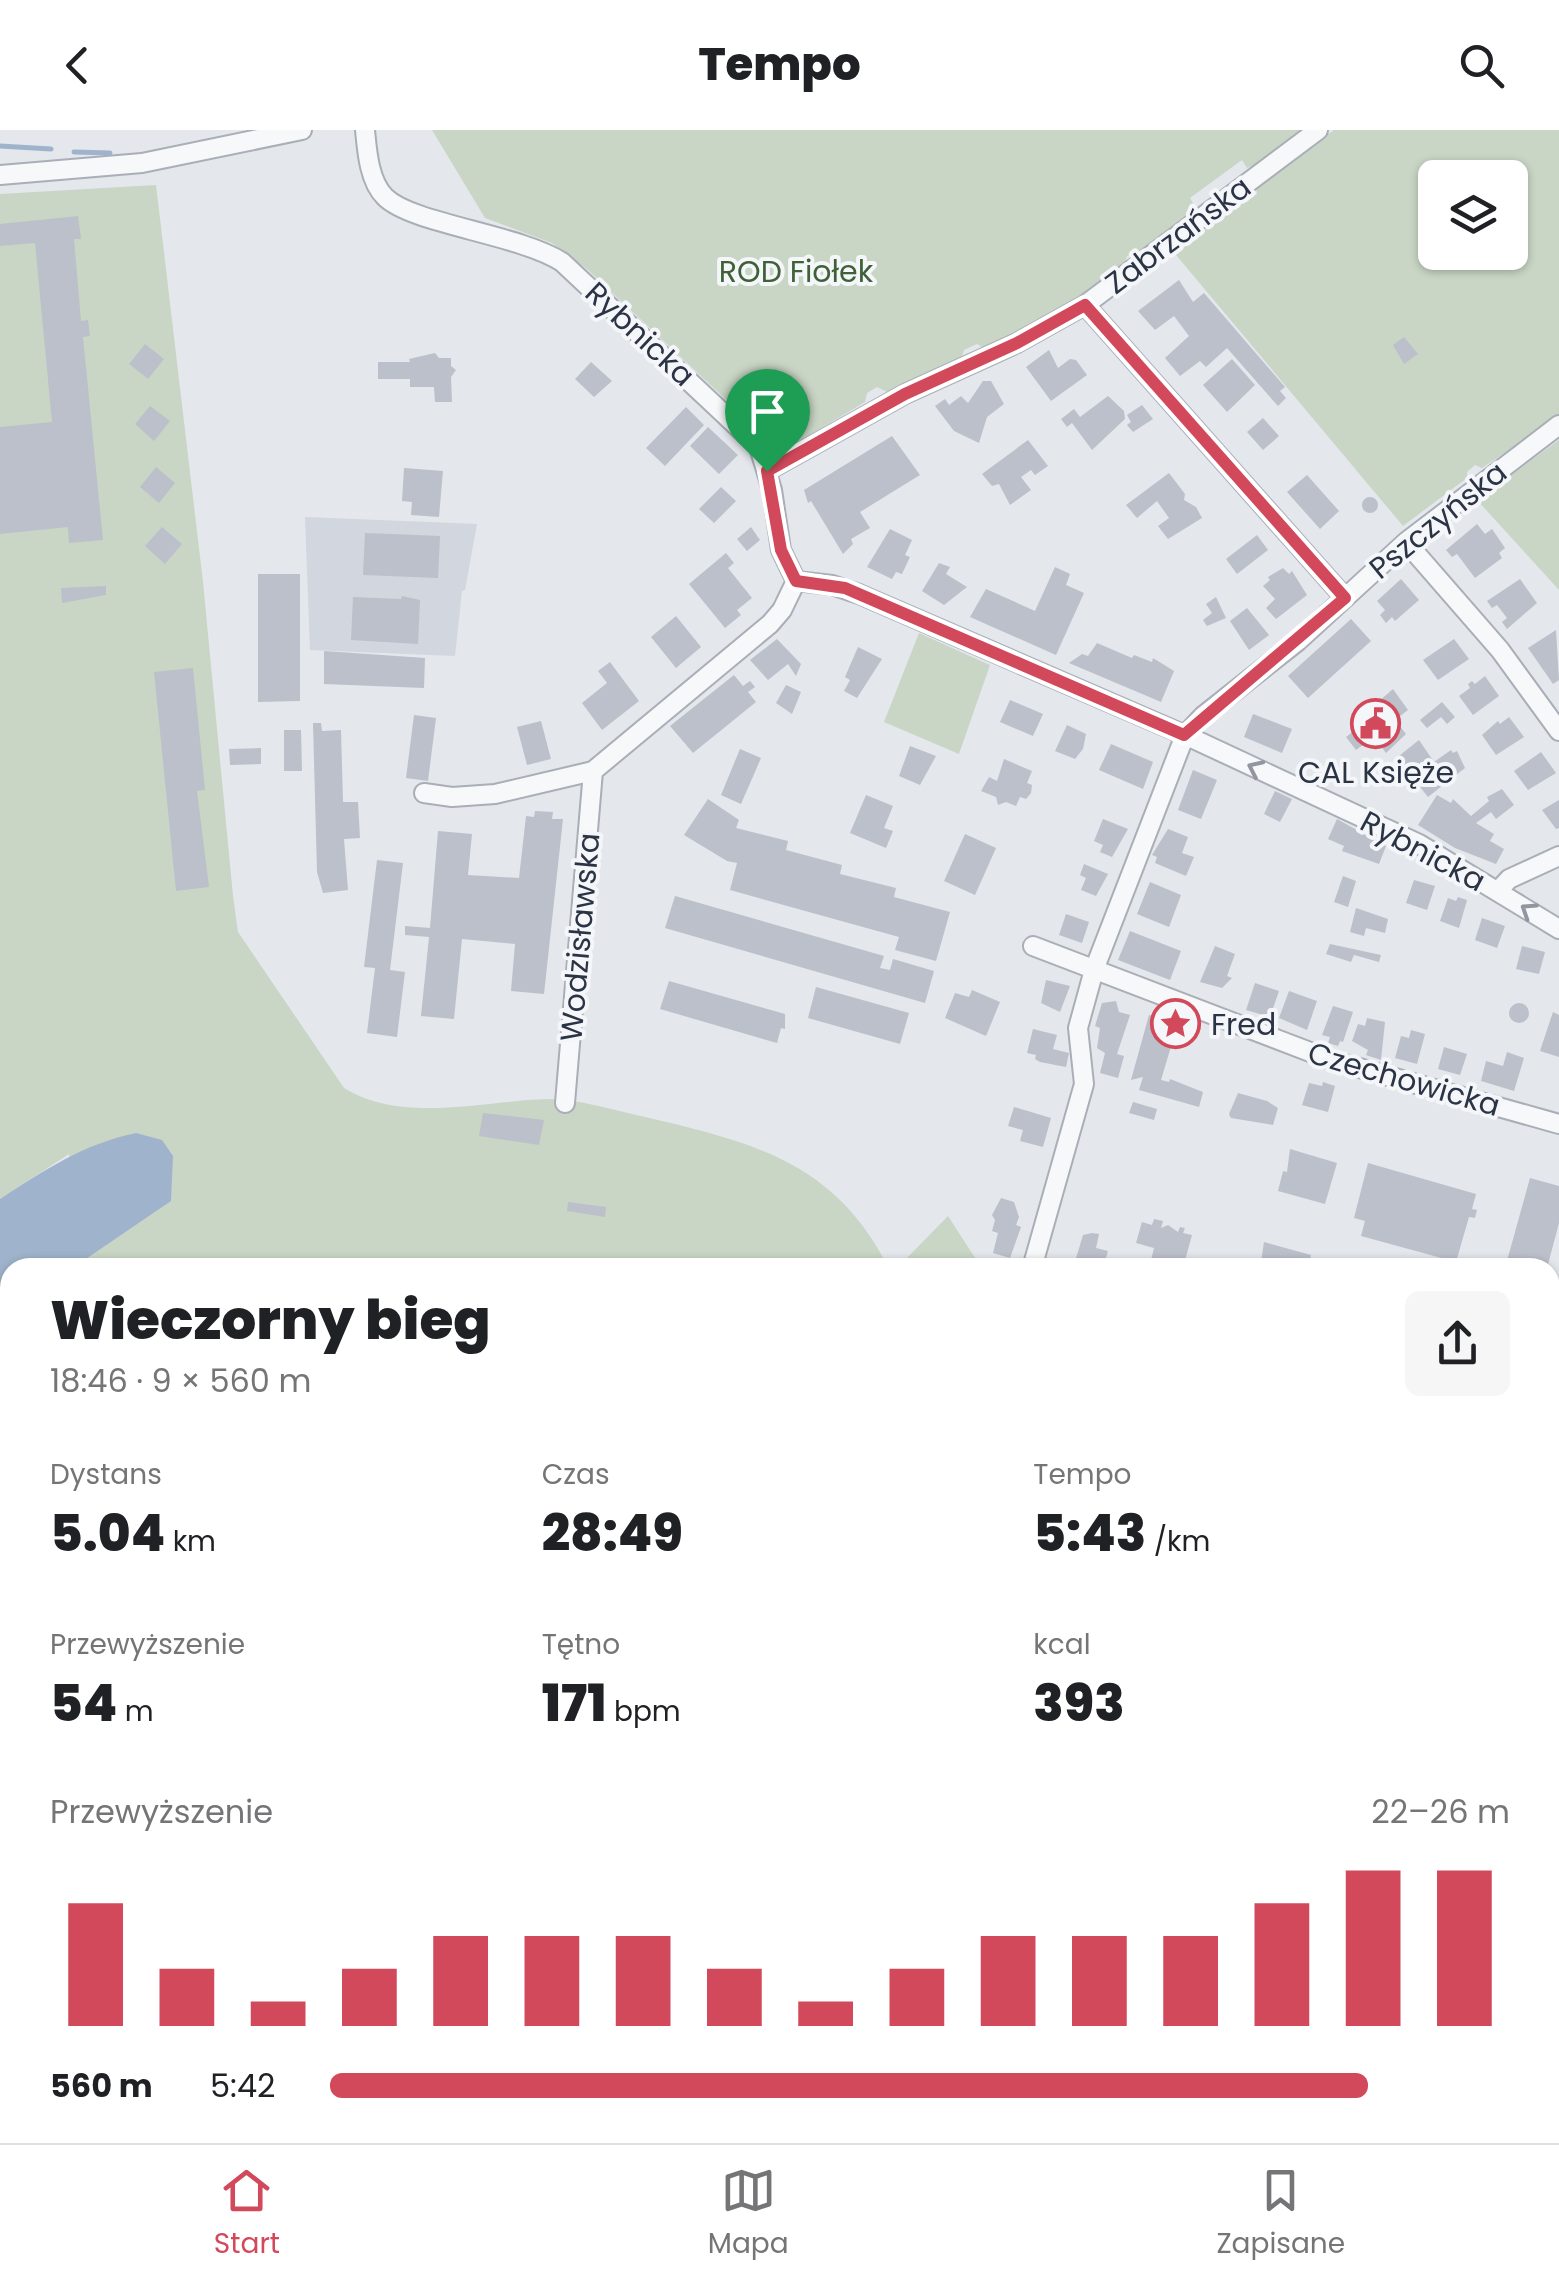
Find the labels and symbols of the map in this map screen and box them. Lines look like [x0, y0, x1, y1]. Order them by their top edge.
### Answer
street label: Zabrzańska [1096, 166, 1260, 304]
park label: ROD Fiołek [719, 250, 874, 293]
street label: Rybnicka [576, 272, 704, 396]
pin [725, 369, 810, 472]
street label: Pszczyńska [1360, 451, 1516, 589]
public building icon: CAL Księże [1350, 697, 1402, 749]
place label: CAL Księże [1298, 751, 1454, 794]
one-way arrow [1247, 760, 1265, 780]
street label: Rybnicka [1353, 800, 1493, 902]
street label: Wodzisławska [549, 831, 611, 1043]
one-way arrow [1521, 903, 1539, 922]
place icon: Fred [1150, 998, 1202, 1050]
place label: Fred [1211, 1003, 1276, 1046]
street label: Czechowicka [1303, 1031, 1505, 1127]

